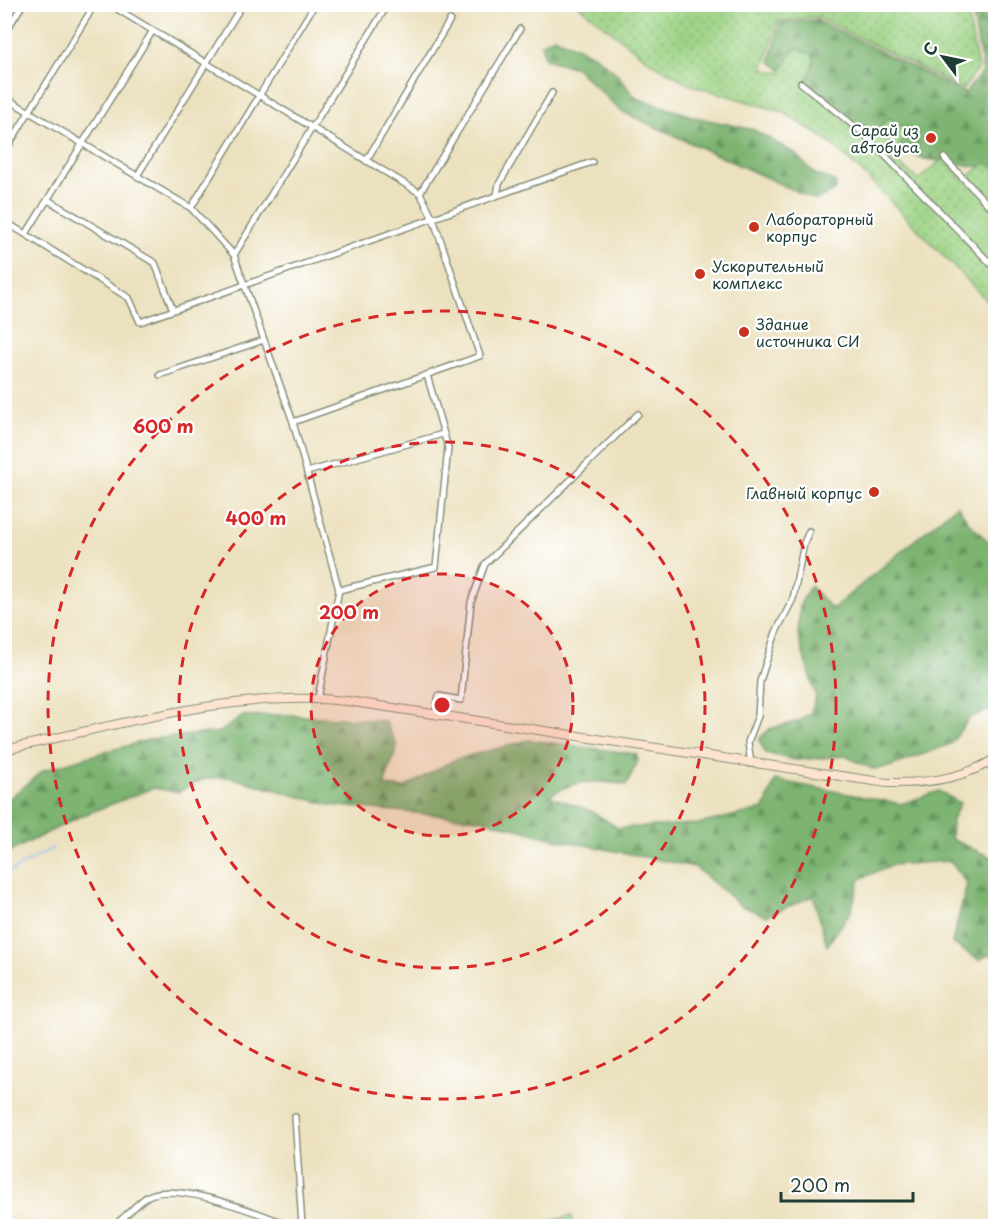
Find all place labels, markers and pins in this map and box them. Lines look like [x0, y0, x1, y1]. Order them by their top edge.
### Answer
place label: Сарай из автобуса [850, 118, 920, 158]
marker: Сарай из автобуса [924, 131, 938, 145]
place label: Лабораторный корпус [766, 207, 874, 247]
marker: Лабораторный корпус [747, 220, 761, 234]
place label: Ускорительный комплекс [712, 254, 824, 294]
marker: Ускорительный комплекс [693, 267, 707, 281]
place label: Здание источника СИ [756, 312, 860, 352]
marker: Здание источника СИ [737, 325, 751, 339]
place label: Главный корпус [746, 481, 862, 504]
marker: Главный корпус [867, 485, 881, 499]
centre of rings [432, 695, 452, 715]

